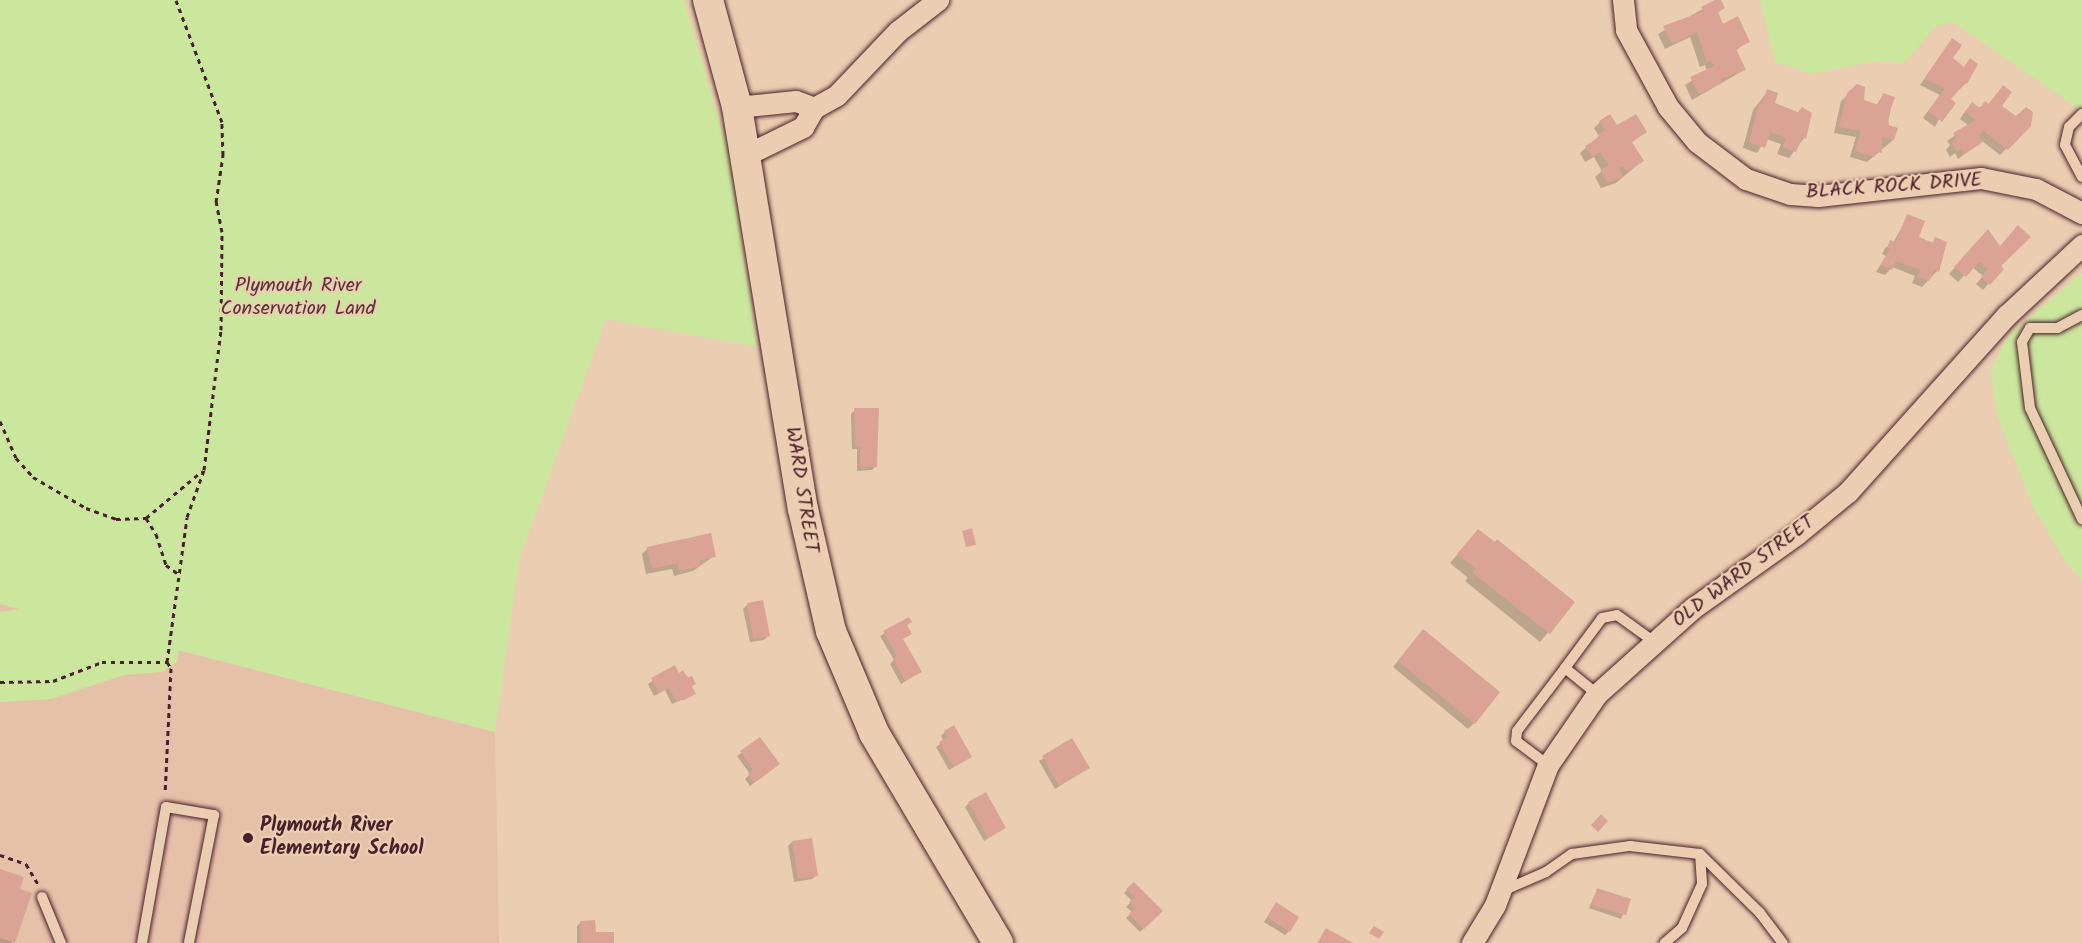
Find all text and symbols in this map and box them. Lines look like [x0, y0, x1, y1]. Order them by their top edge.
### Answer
street label: BLACK ROCK DRIVE [1805, 169, 1983, 205]
park label: Plymouth River Conservation Land [221, 274, 375, 321]
street label: WARD STREET [779, 425, 823, 555]
street label: OLD WARD STREET [1668, 511, 1820, 633]
place label: Plymouth River Elementary School [260, 814, 424, 861]
marker: Plymouth River Elementary School [241, 831, 255, 845]

